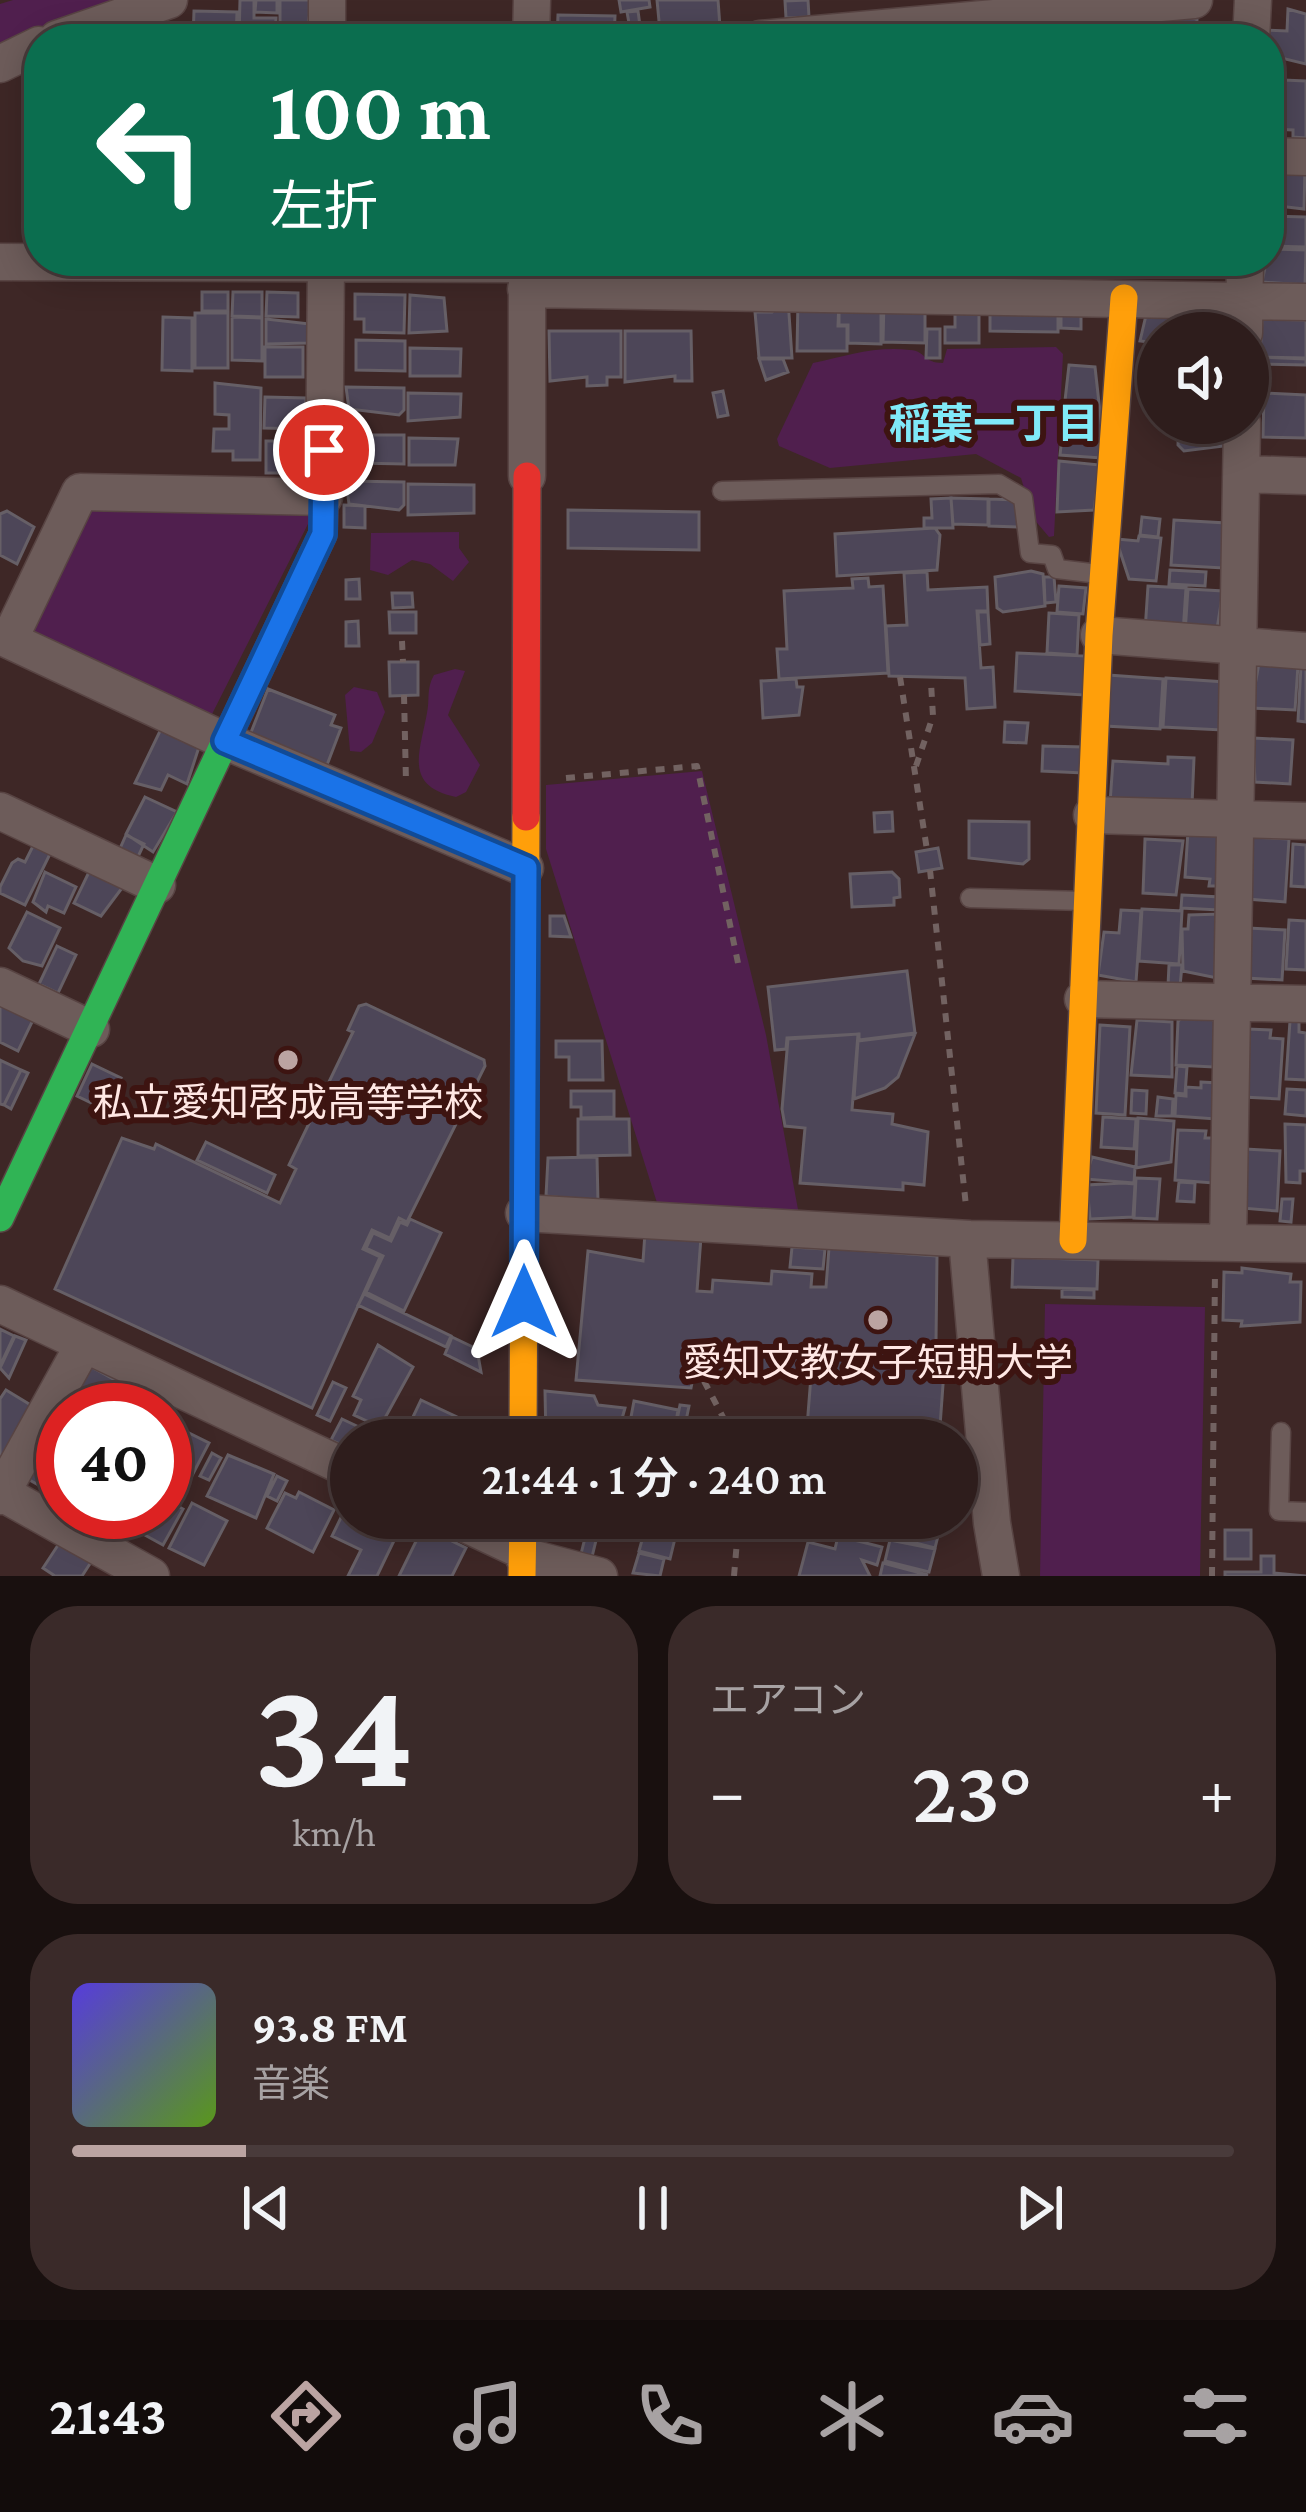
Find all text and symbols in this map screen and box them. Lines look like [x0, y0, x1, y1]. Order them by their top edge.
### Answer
text: 100 m [270, 64, 491, 157]
icon: left [72, 72, 228, 228]
text: 左折 [270, 177, 378, 237]
map controls [1137, 312, 1269, 444]
button: sound [1137, 312, 1269, 444]
pin [273, 399, 375, 501]
district label: 稲葉一丁目 [889, 400, 1099, 447]
icon: arrive [291, 417, 357, 483]
marker: 私立愛知啓成高等学校 [275, 1047, 301, 1073]
place label: 私立愛知啓成高等学校 [93, 1081, 483, 1124]
position arrow [461, 1239, 587, 1365]
marker: 愛知文教女子短期大学 [865, 1307, 891, 1333]
place label: 愛知文教女子短期大学 [683, 1341, 1073, 1384]
speed limit sign: 40 [36, 1383, 192, 1539]
text: 21:44 · 1 分 · 240 m [482, 1454, 826, 1504]
text: 34 [254, 1646, 414, 1820]
text: エアコン [710, 1678, 866, 1721]
text: 23° [912, 1741, 1032, 1841]
text: − [710, 1755, 745, 1828]
text: + [1199, 1755, 1234, 1828]
text: km/h [292, 1811, 376, 1854]
text: 93.8 FM [252, 2002, 408, 2052]
text: 音楽 [252, 2062, 330, 2105]
icon: previous [233, 2175, 299, 2241]
icon: pause [620, 2175, 686, 2241]
icon: next [1007, 2175, 1073, 2241]
icon: directions [264, 2374, 348, 2458]
icon: music [446, 2374, 530, 2458]
icon: phone [628, 2374, 712, 2458]
icon: climate [810, 2374, 894, 2458]
icon: car [991, 2374, 1075, 2458]
icon: filters [1173, 2374, 1257, 2458]
text: 21:43 [49, 2386, 167, 2446]

